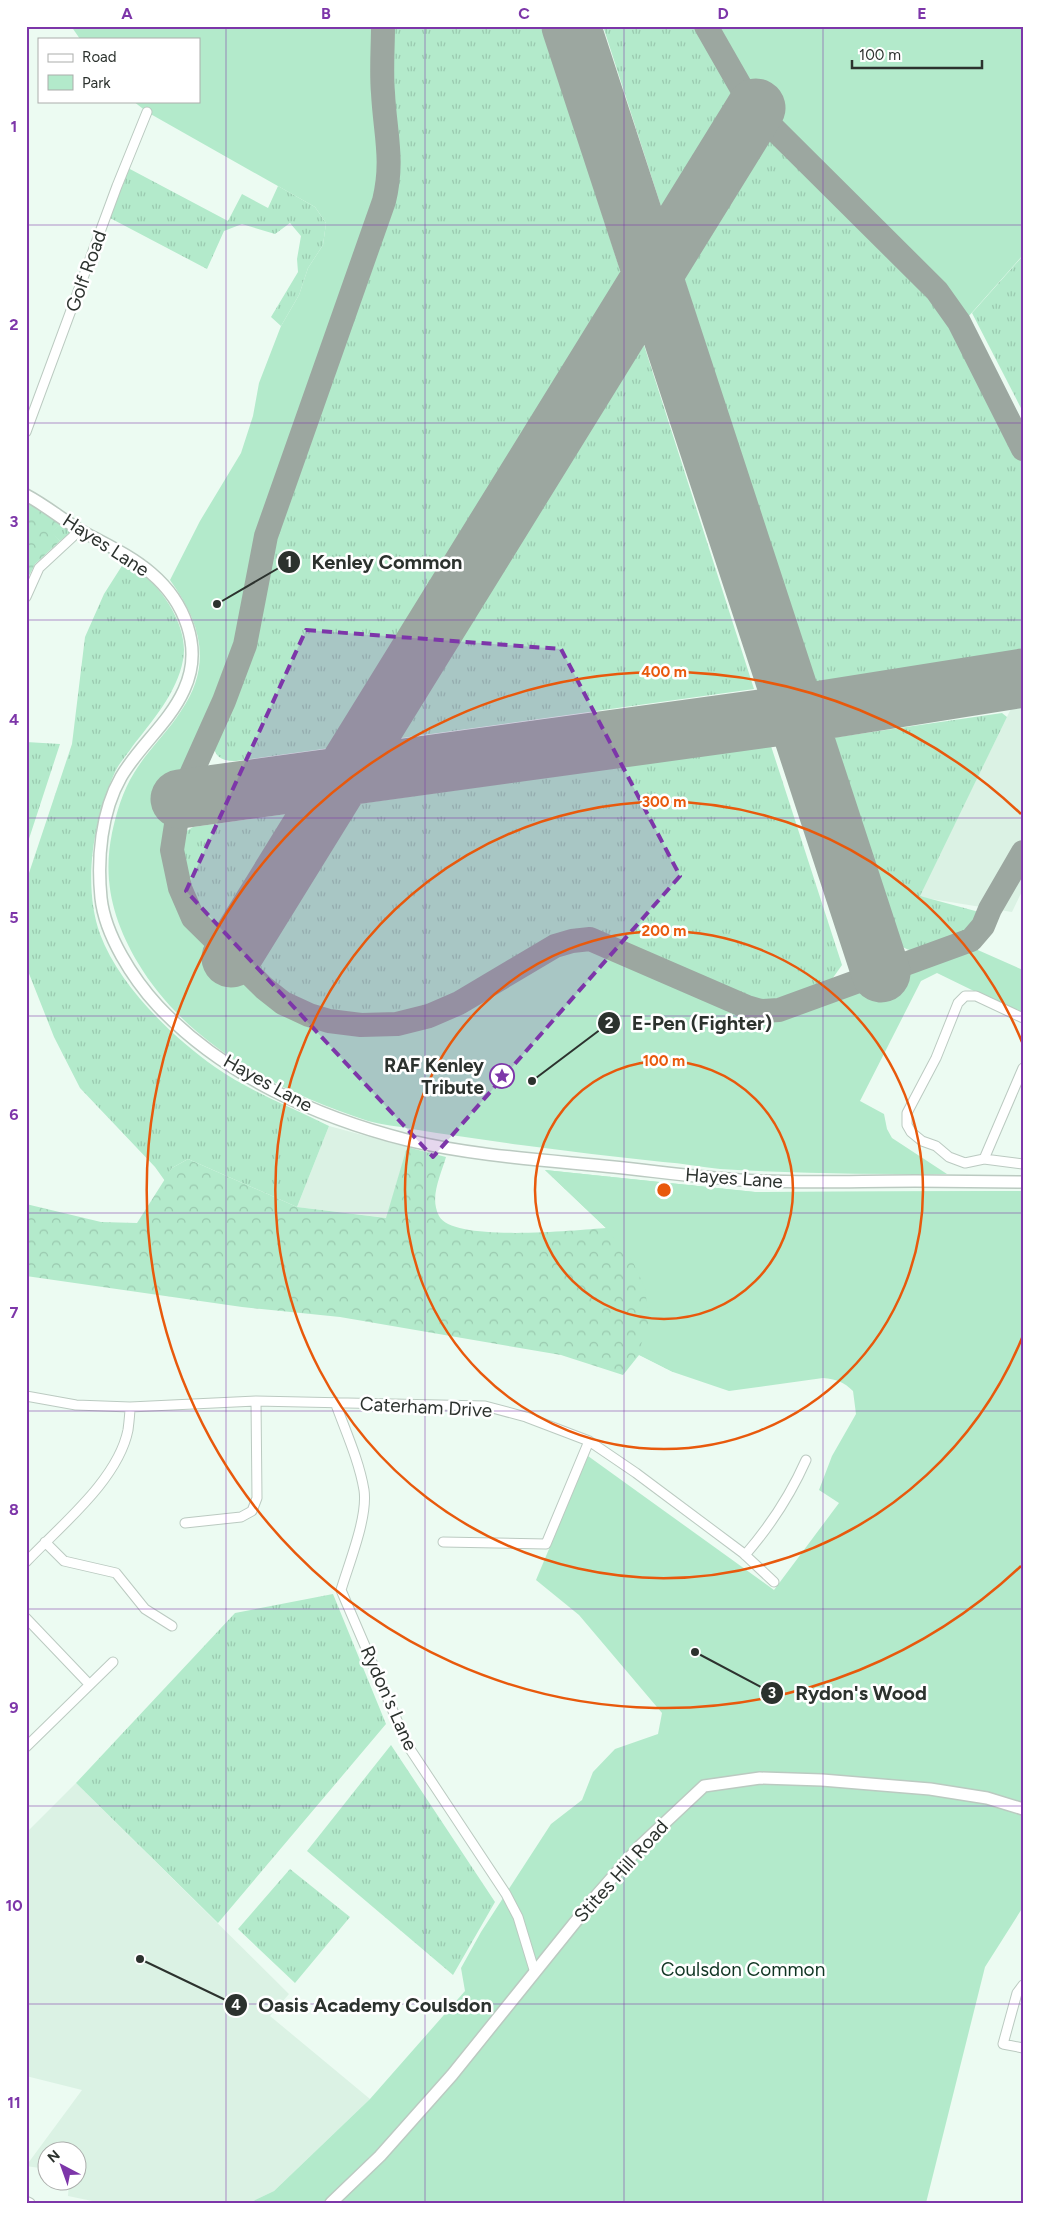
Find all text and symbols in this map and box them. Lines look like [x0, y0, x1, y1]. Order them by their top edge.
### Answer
text: A [121, 4, 133, 23]
text: B [321, 4, 331, 23]
text: C [518, 4, 530, 23]
text: D [717, 4, 729, 23]
text: E [917, 4, 927, 23]
legend [38, 38, 200, 102]
scale bar [852, 38, 982, 70]
text: 100 m [859, 46, 901, 64]
text: Road [82, 48, 117, 66]
text: Park [82, 74, 111, 92]
text: 1 [11, 117, 17, 136]
street label: Golf Road [61, 227, 111, 315]
text: 2 [9, 315, 19, 334]
street label: Hayes Lane [59, 509, 153, 581]
text: 3 [10, 512, 19, 531]
callout: Kenley Common [277, 545, 473, 580]
text: Kenley Common [312, 550, 462, 574]
text: 1 [286, 553, 292, 571]
text: 400 m [641, 663, 687, 681]
text: 4 [9, 710, 19, 729]
text: 300 m [642, 793, 686, 811]
text: 5 [9, 908, 19, 927]
text: 200 m [642, 922, 686, 940]
callout: E-Pen (Fighter) [597, 1006, 782, 1041]
text: E-Pen (Fighter) [632, 1011, 772, 1035]
text: 2 [605, 1014, 614, 1032]
street label: Hayes Lane [220, 1049, 316, 1117]
text: 100 m [643, 1052, 685, 1070]
place label: RAF Kenley Tribute [384, 1054, 484, 1099]
place icon: RAF Kenley Tribute [489, 1063, 515, 1089]
text: 6 [9, 1105, 19, 1124]
street label: Hayes Lane [684, 1163, 784, 1193]
centre of rings [655, 1181, 673, 1199]
text: 7 [10, 1303, 19, 1322]
street label: Caterham Drive [359, 1392, 493, 1422]
text: 8 [9, 1500, 19, 1519]
street label: Rydon's Lane [356, 1642, 422, 1754]
callout: Rydon's Wood [760, 1676, 936, 1711]
text: Rydon's Wood [795, 1681, 927, 1705]
text: 3 [768, 1684, 776, 1702]
text: 9 [9, 1698, 19, 1717]
street label: Stites Hill Road [569, 1815, 673, 1927]
text: 10 [5, 1896, 23, 1915]
park label: Coulsdon Common [661, 1958, 825, 1981]
callout: Oasis Academy Coulsdon [224, 1987, 502, 2022]
text: Oasis Academy Coulsdon [258, 1993, 492, 2017]
text: 4 [231, 1996, 241, 2014]
text: 11 [7, 2093, 21, 2112]
north arrow [38, 2142, 88, 2192]
text: N [44, 2147, 63, 2167]

